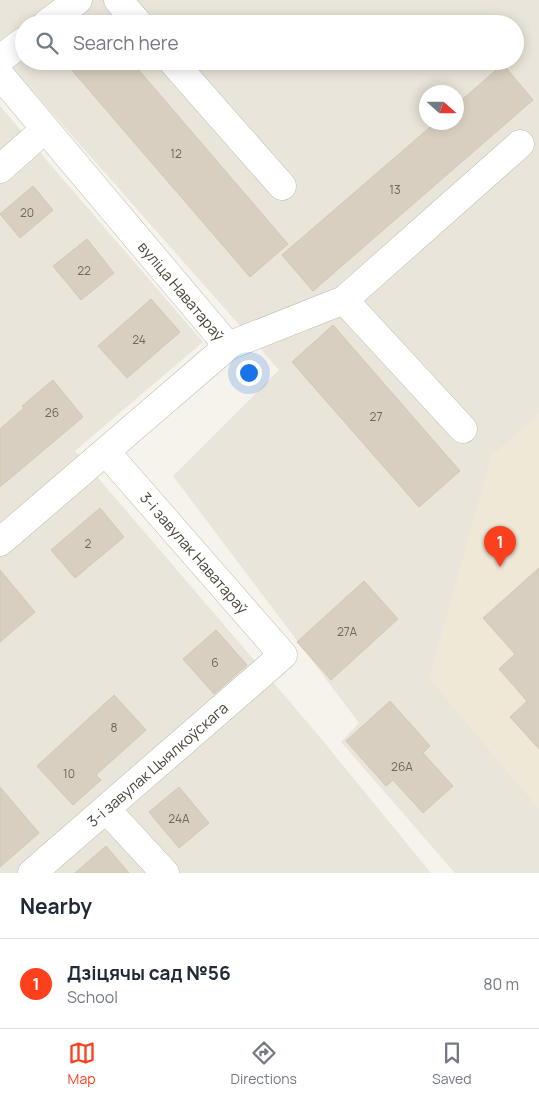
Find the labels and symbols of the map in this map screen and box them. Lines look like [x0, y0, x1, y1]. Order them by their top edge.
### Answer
north arrow [419, 85, 464, 130]
house number: 12 [170, 145, 182, 162]
house number: 13 [389, 181, 401, 198]
house number: 20 [20, 204, 34, 221]
street label: вуліца Наватараў [134, 237, 229, 345]
house number: 22 [77, 262, 91, 279]
house number: 24 [132, 331, 146, 348]
your location [236, 360, 262, 386]
house number: 26 [45, 404, 59, 421]
house number: 27 [370, 408, 382, 425]
street label: 3-і завулак Наватараў [135, 487, 253, 619]
pin: 1 [484, 526, 516, 567]
house number: 2 [85, 535, 92, 552]
house number: 27А [337, 623, 357, 640]
house number: 6 [211, 654, 219, 671]
street label: 3-і завулак Цыялкоўскага [82, 697, 232, 831]
house number: 8 [111, 719, 118, 736]
house number: 26А [391, 758, 413, 775]
house number: 10 [63, 765, 75, 782]
house number: 24А [168, 810, 190, 827]

